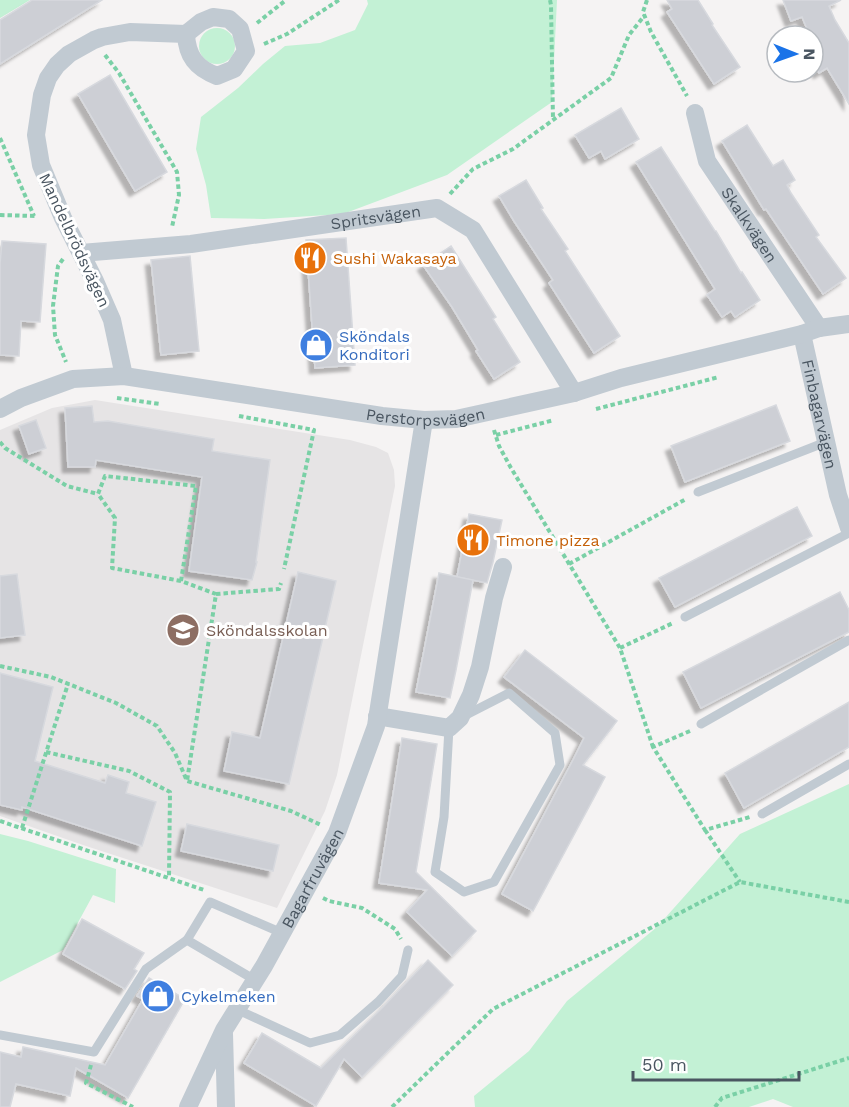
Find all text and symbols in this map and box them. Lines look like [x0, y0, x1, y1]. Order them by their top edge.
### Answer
north arrow [765, 24, 825, 84]
text: N [800, 48, 819, 60]
street label: Mandelbrödsvägen [35, 170, 114, 310]
street label: Skalkvägen [717, 183, 781, 266]
street label: Spritsvägen [329, 201, 422, 233]
restaurant icon: Sushi Wakasaya [292, 240, 328, 276]
place label: Sushi Wakasaya [333, 249, 457, 268]
shop icon: Sköndals Konditori [298, 327, 334, 363]
place label: Sköndals Konditori [339, 327, 410, 364]
street label: Finbagarvägen [798, 357, 841, 471]
street label: Perstorpsvägen [365, 404, 487, 430]
restaurant icon: Timone pizza [455, 522, 491, 558]
place label: Timone pizza [496, 531, 600, 550]
school or university icon: Sköndalsskolan [165, 612, 201, 648]
place label: Sköndalsskolan [206, 621, 328, 640]
street label: Bagarfruvägen [278, 825, 348, 931]
shop icon: Cykelmeken [140, 978, 176, 1014]
place label: Cykelmeken [181, 987, 276, 1006]
scale bar [633, 1044, 800, 1082]
text: 50 m [642, 1054, 687, 1075]

